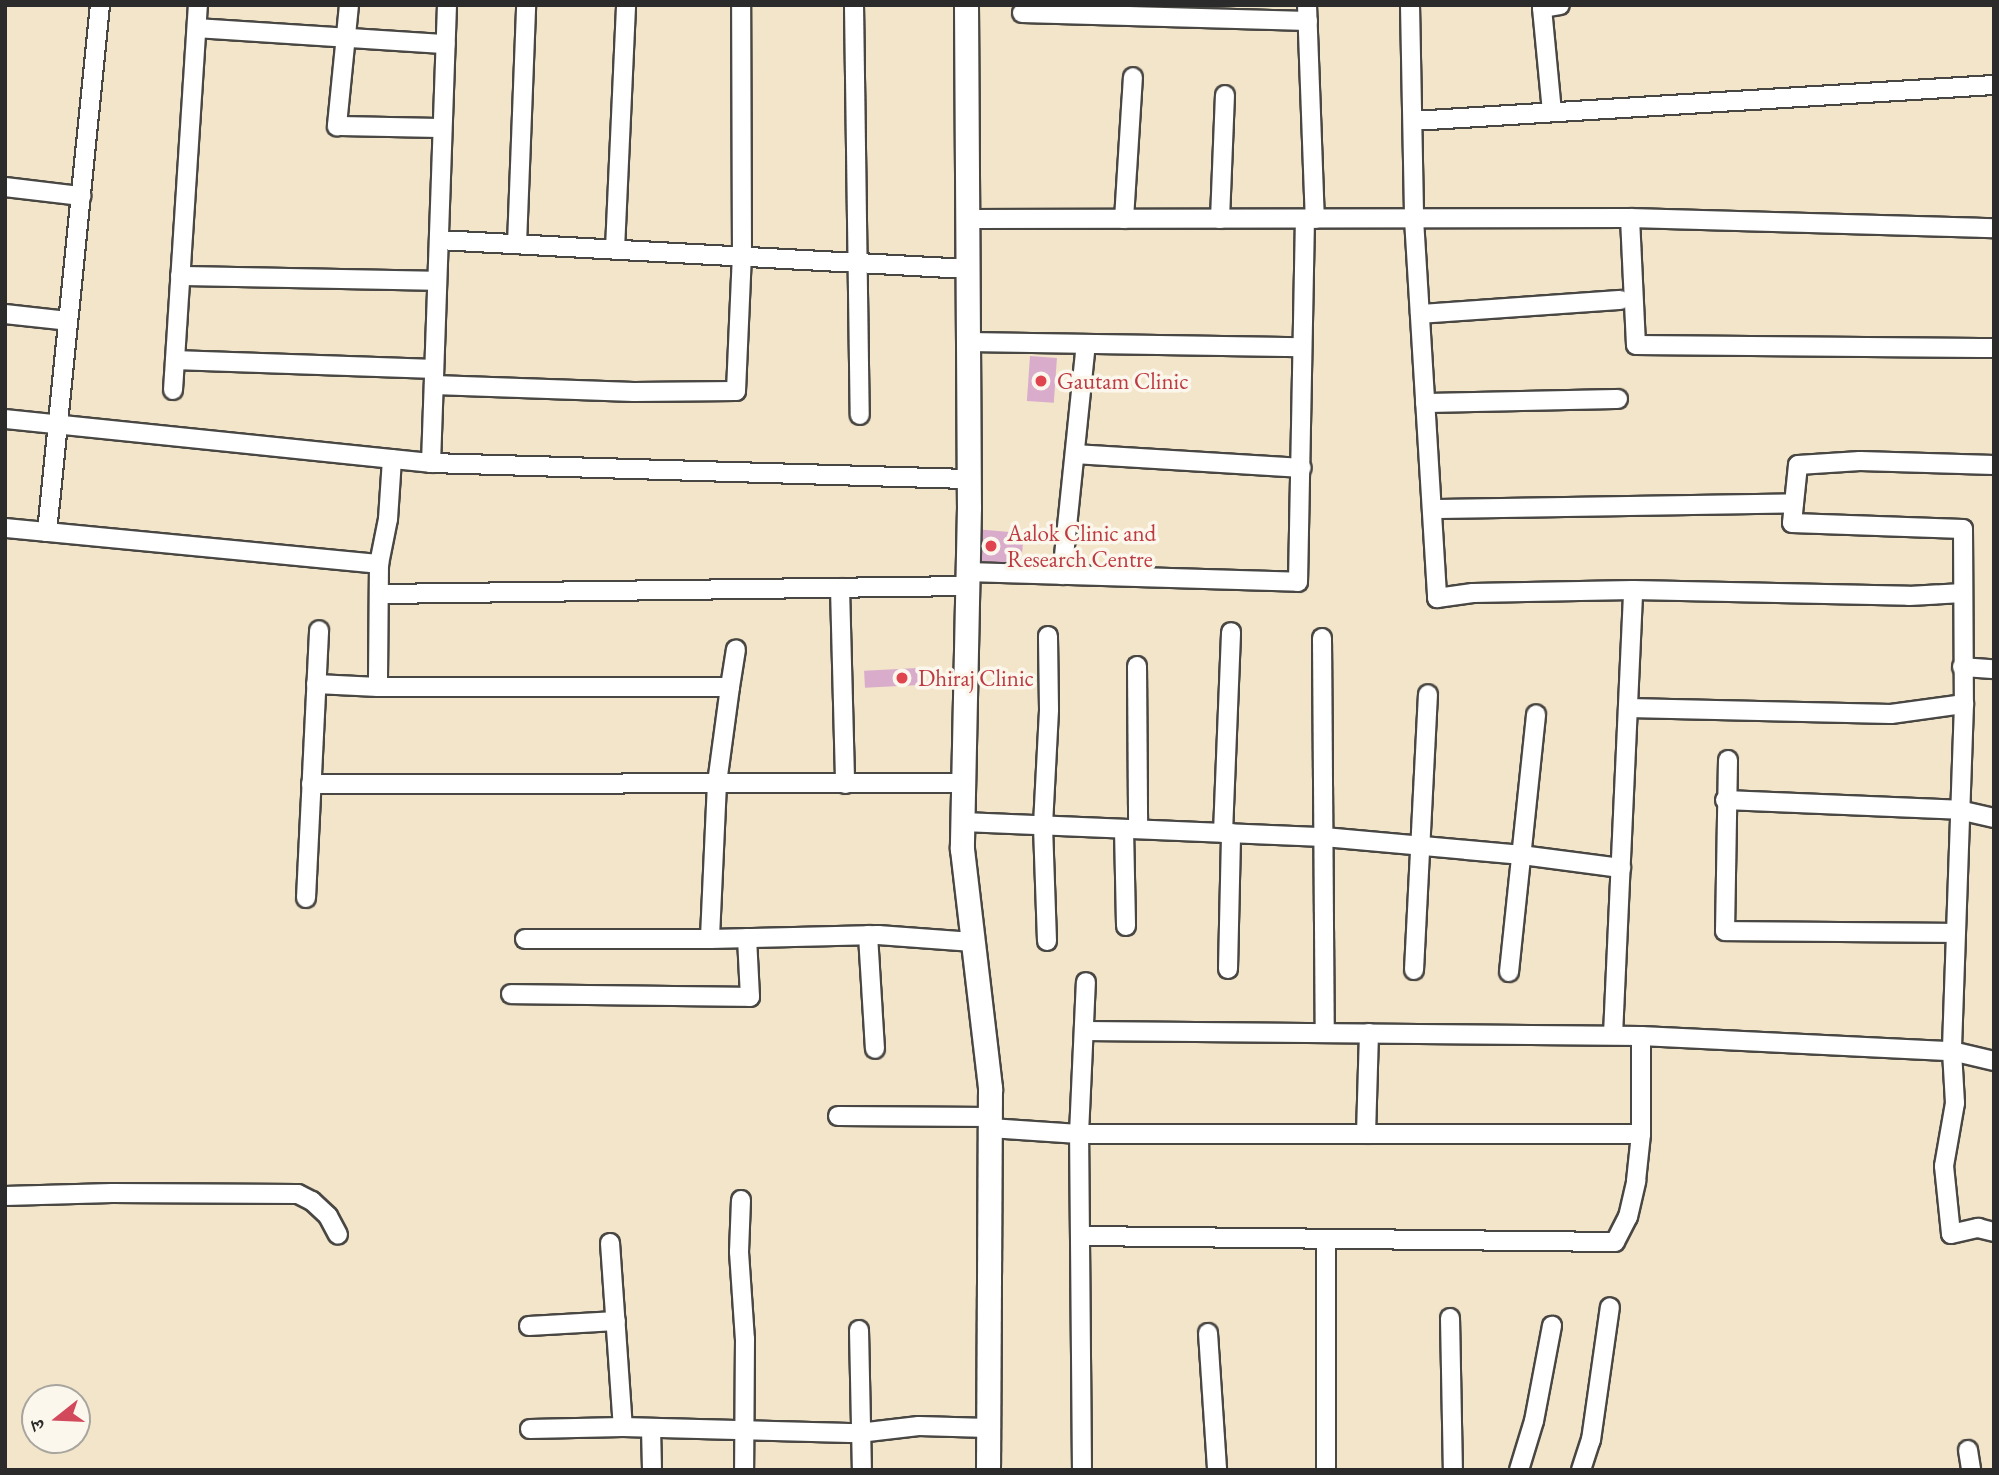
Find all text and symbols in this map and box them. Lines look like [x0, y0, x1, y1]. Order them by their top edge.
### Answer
place label: Gautam Clinic [1057, 367, 1189, 395]
marker: Gautam Clinic [1031, 371, 1051, 391]
place label: Aalok Clinic and Research Centre [1007, 519, 1156, 573]
marker: Aalok Clinic and Research Centre [981, 536, 1001, 556]
place label: Dhiraj Clinic [918, 664, 1034, 692]
marker: Dhiraj Clinic [892, 668, 912, 688]
north arrow [21, 1384, 91, 1454]
text: उ [24, 1417, 51, 1433]

